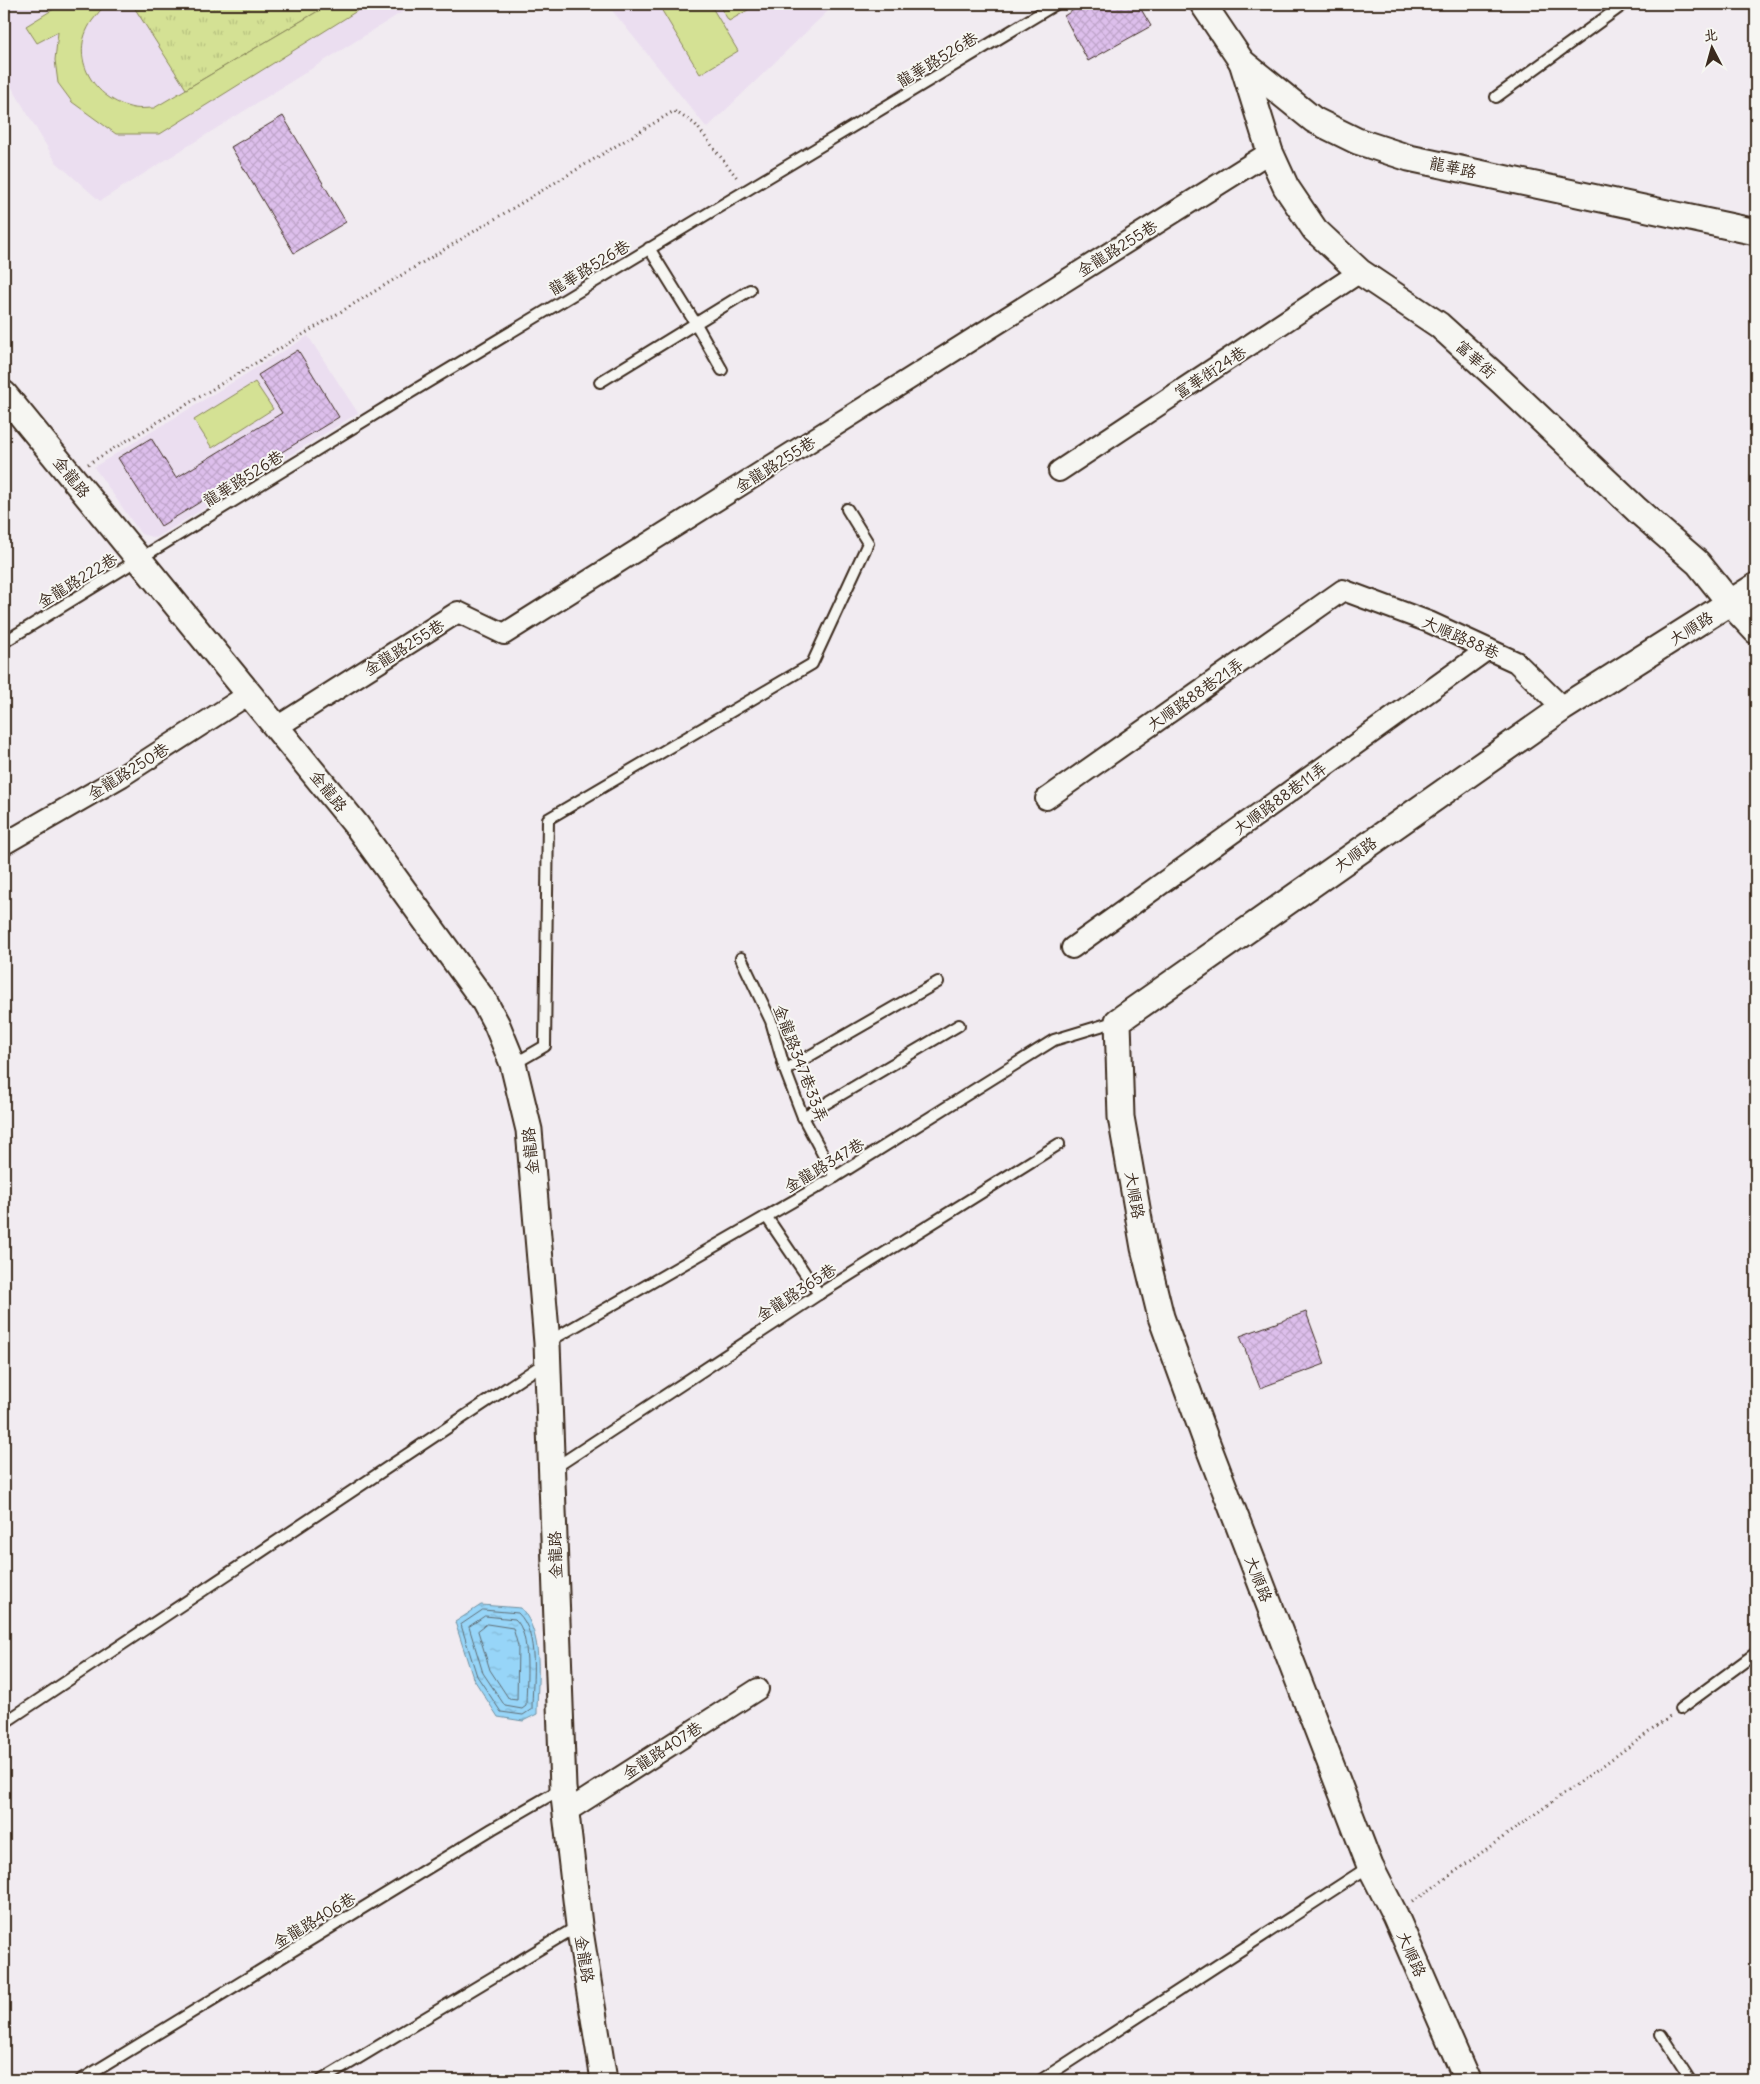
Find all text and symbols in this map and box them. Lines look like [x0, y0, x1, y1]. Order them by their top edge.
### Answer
north arrow [1688, 22, 1738, 72]
text: 北 [1703, 25, 1719, 45]
street label: 龍華路526巷 [893, 27, 981, 91]
street label: 龍華路 [1427, 152, 1479, 182]
street label: 金龍路255巷 [1073, 215, 1161, 281]
street label: 龍華路526巷 [545, 235, 633, 299]
street label: 富華街 [1451, 336, 1501, 382]
street label: 富華街24巷 [1170, 341, 1250, 403]
street label: 金龍路255巷 [731, 431, 819, 497]
street label: 龍華路526巷 [199, 445, 287, 511]
street label: 金龍路 [49, 452, 95, 502]
street label: 金龍路222巷 [33, 548, 121, 612]
street label: 大順路 [1665, 607, 1717, 649]
street label: 大順路88巷 [1419, 611, 1503, 663]
street label: 金龍路255巷 [360, 614, 448, 680]
street label: 大順路88巷21弄 [1143, 653, 1247, 735]
street label: 金龍路250巷 [83, 738, 173, 804]
street label: 大順路88巷11弄 [1229, 757, 1331, 839]
street label: 金龍路 [306, 766, 352, 816]
street label: 大順路 [1330, 832, 1380, 876]
street label: 金龍路347巷33弄 [769, 1001, 833, 1125]
street label: 金龍路 [518, 1126, 542, 1176]
street label: 金龍路347巷 [780, 1133, 868, 1197]
street label: 大順路 [1121, 1170, 1149, 1220]
street label: 金龍路365巷 [752, 1259, 840, 1325]
street label: 金龍路 [544, 1531, 566, 1579]
street label: 大順路 [1241, 1553, 1277, 1605]
street label: 金龍路407巷 [618, 1717, 706, 1783]
street label: 金龍路406巷 [269, 1887, 359, 1953]
street label: 大順路 [1393, 1928, 1431, 1980]
street label: 金龍路 [571, 1934, 599, 1984]

